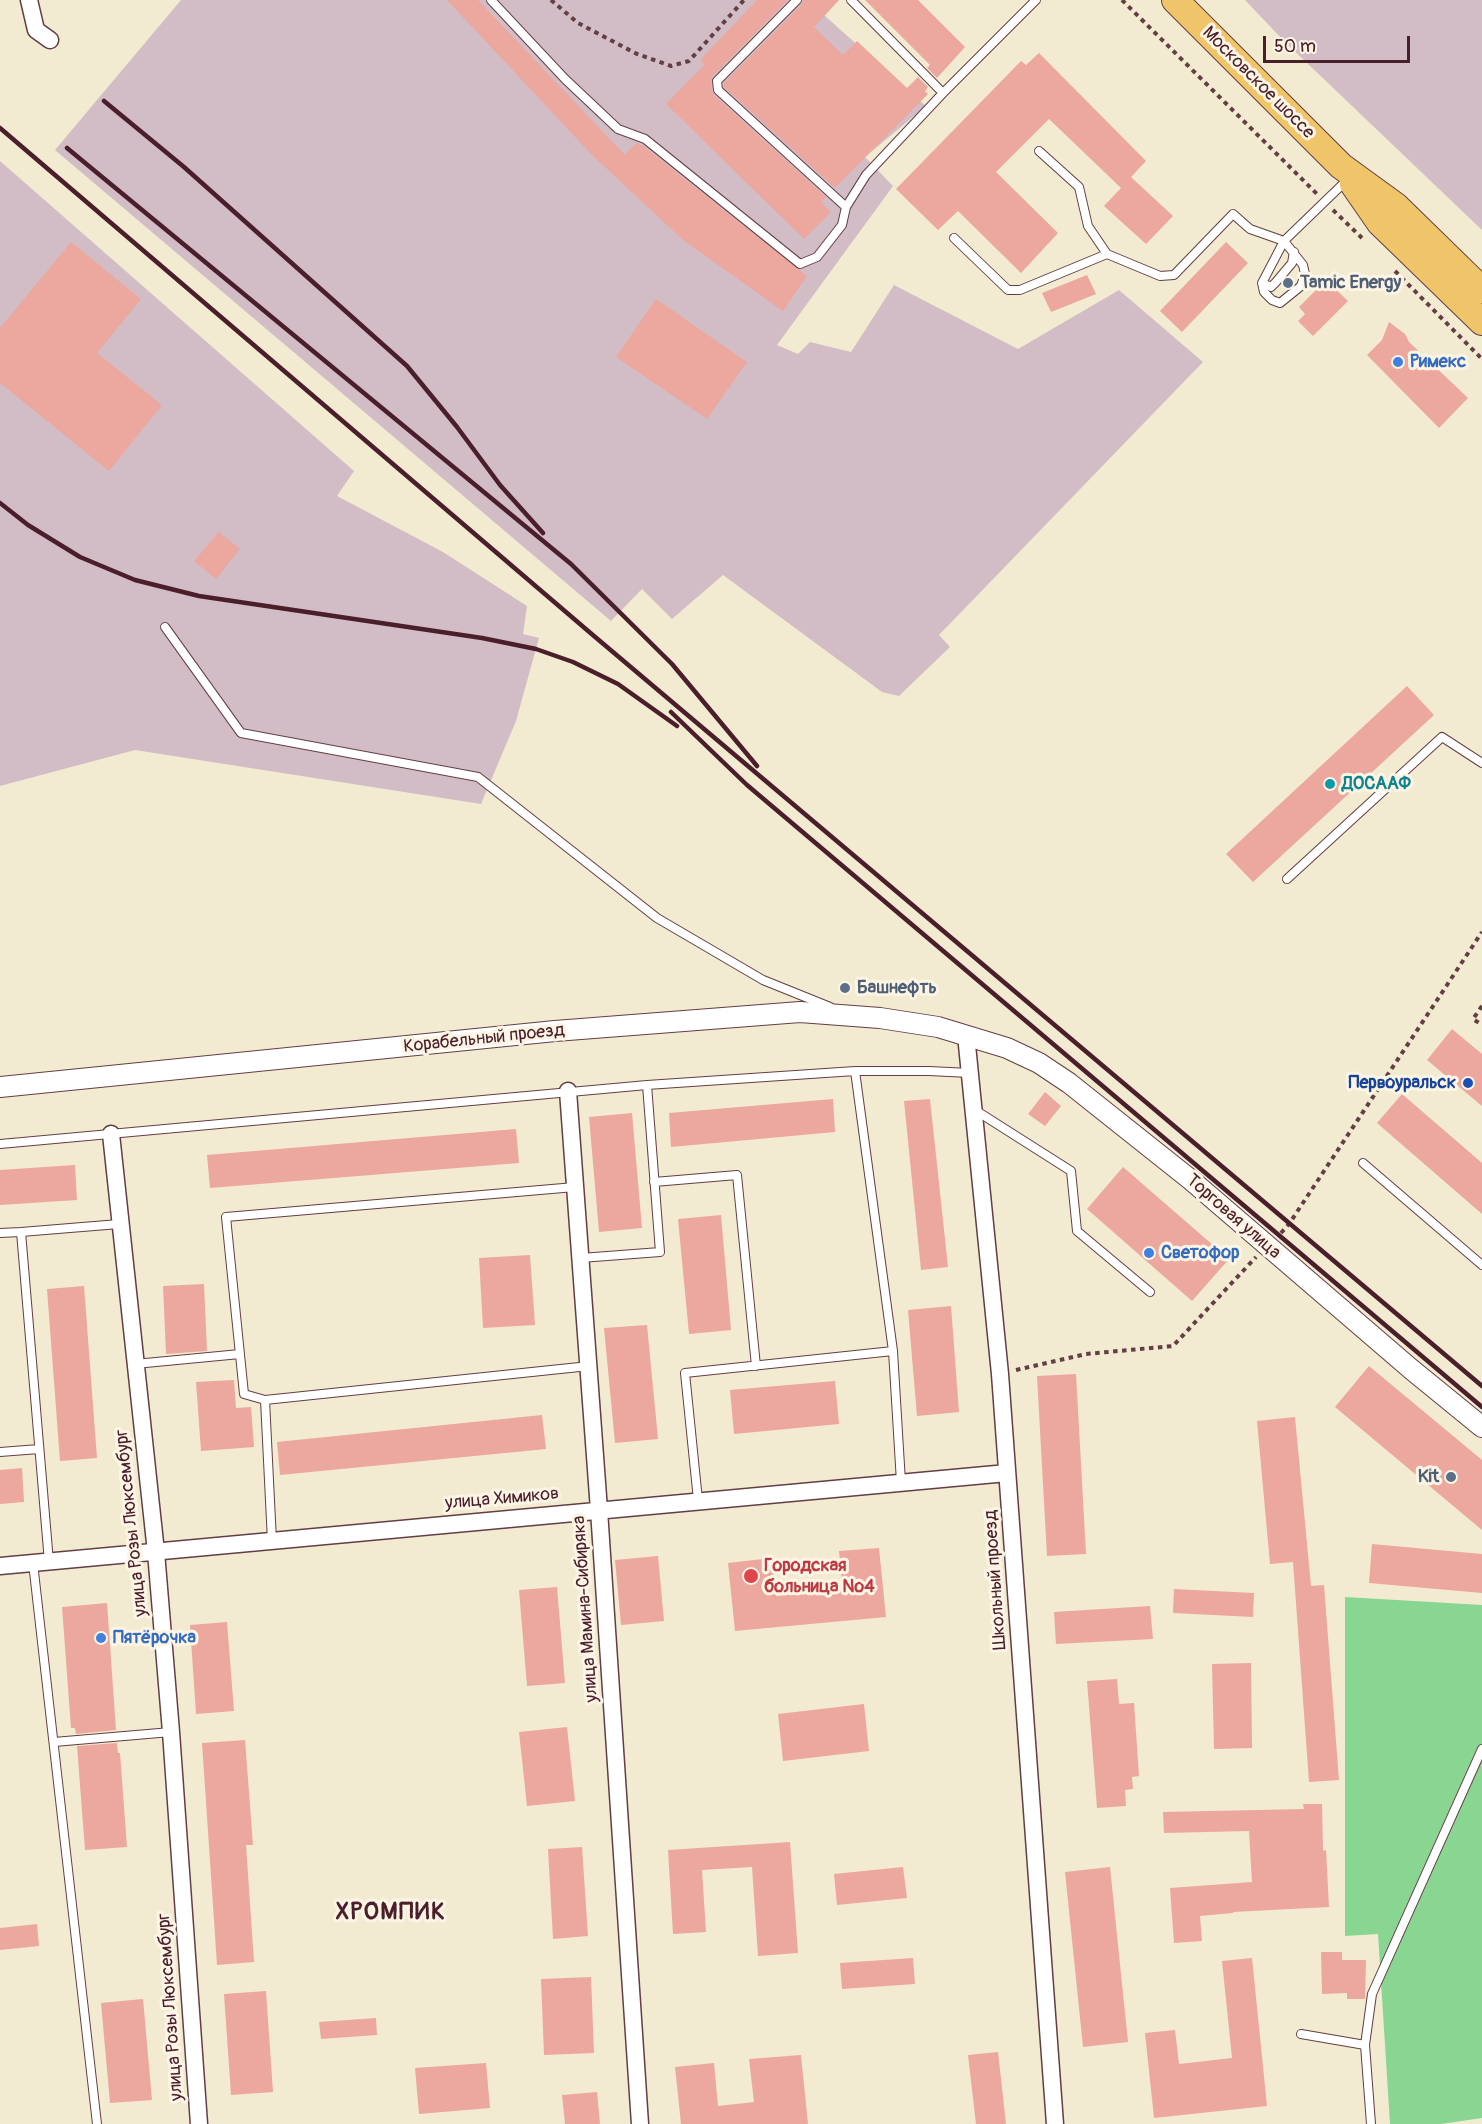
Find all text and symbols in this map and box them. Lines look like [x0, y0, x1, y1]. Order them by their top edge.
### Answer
street label: Московское шоссе [1197, 22, 1319, 144]
scale bar [1266, 24, 1413, 62]
text: 50 m [1274, 35, 1316, 58]
place label: Tamic Energy [1300, 272, 1401, 294]
marker: Tamic Energy [1281, 276, 1295, 290]
place label: Римекс [1410, 351, 1466, 373]
marker: Римекс [1391, 355, 1405, 369]
place label: ДОСААФ [1342, 773, 1411, 795]
marker: ДОСААФ [1323, 777, 1337, 791]
place label: Башнефть [857, 977, 937, 999]
marker: Башнефть [838, 981, 852, 995]
street label: Корабельный проезд [402, 1020, 566, 1058]
place label: Первоуральск [1349, 1072, 1456, 1094]
marker: Первоуральск [1461, 1076, 1475, 1090]
street label: Торговая улица [1181, 1170, 1285, 1264]
place label: Светофор [1161, 1242, 1239, 1264]
marker: Светофор [1142, 1246, 1156, 1260]
street label: улица Розы Люксембург [111, 1428, 153, 1618]
place label: Kit [1418, 1466, 1439, 1488]
marker: Kit [1444, 1470, 1458, 1484]
street label: улица Химиков [444, 1483, 560, 1515]
street label: Школьный проезд [980, 1509, 1012, 1651]
street label: улица Мамина-Сибиряка [569, 1515, 603, 1703]
place label: Городская больница №4 [764, 1555, 875, 1598]
marker: Городская больница №4 [742, 1567, 760, 1585]
place label: Пятёрочка [113, 1627, 196, 1649]
marker: Пятёрочка [94, 1631, 108, 1645]
district label: ХРОМПИК [336, 1899, 446, 1927]
street label: улица Розы Люксембург [154, 1912, 188, 2102]

